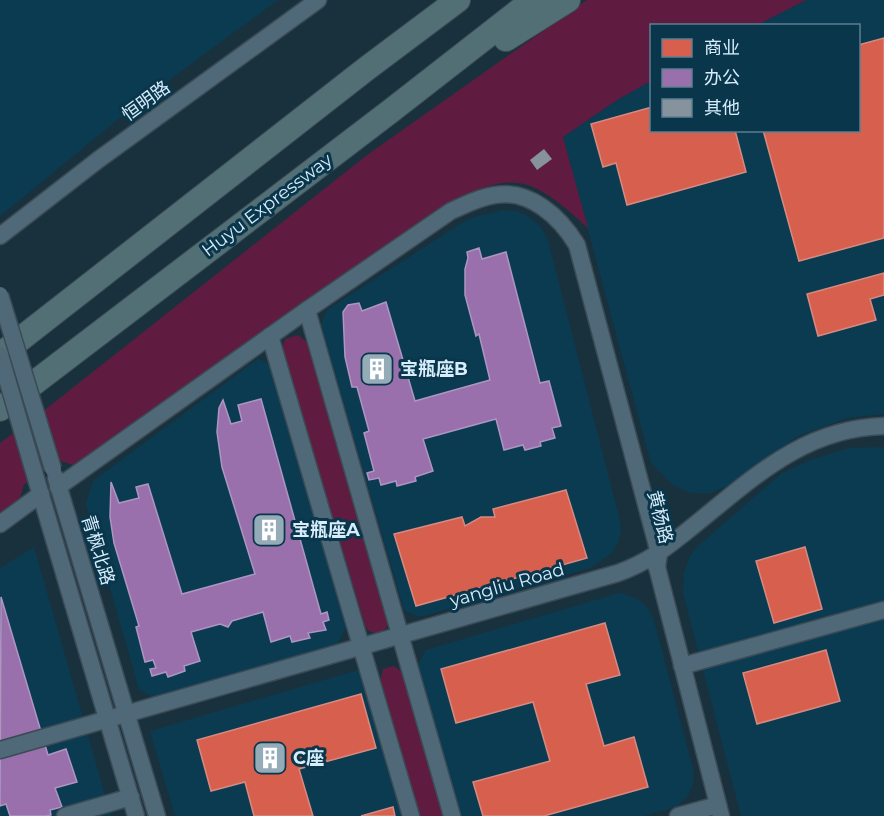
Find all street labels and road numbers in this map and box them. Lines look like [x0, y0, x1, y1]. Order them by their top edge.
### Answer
street label: 恒明路 [118, 76, 174, 126]
street label: Huyu Expressway [197, 149, 337, 261]
street label: 黄杨路 [643, 488, 677, 546]
street label: 青枫北路 [77, 512, 119, 588]
street label: yangliu Road [446, 558, 567, 612]

